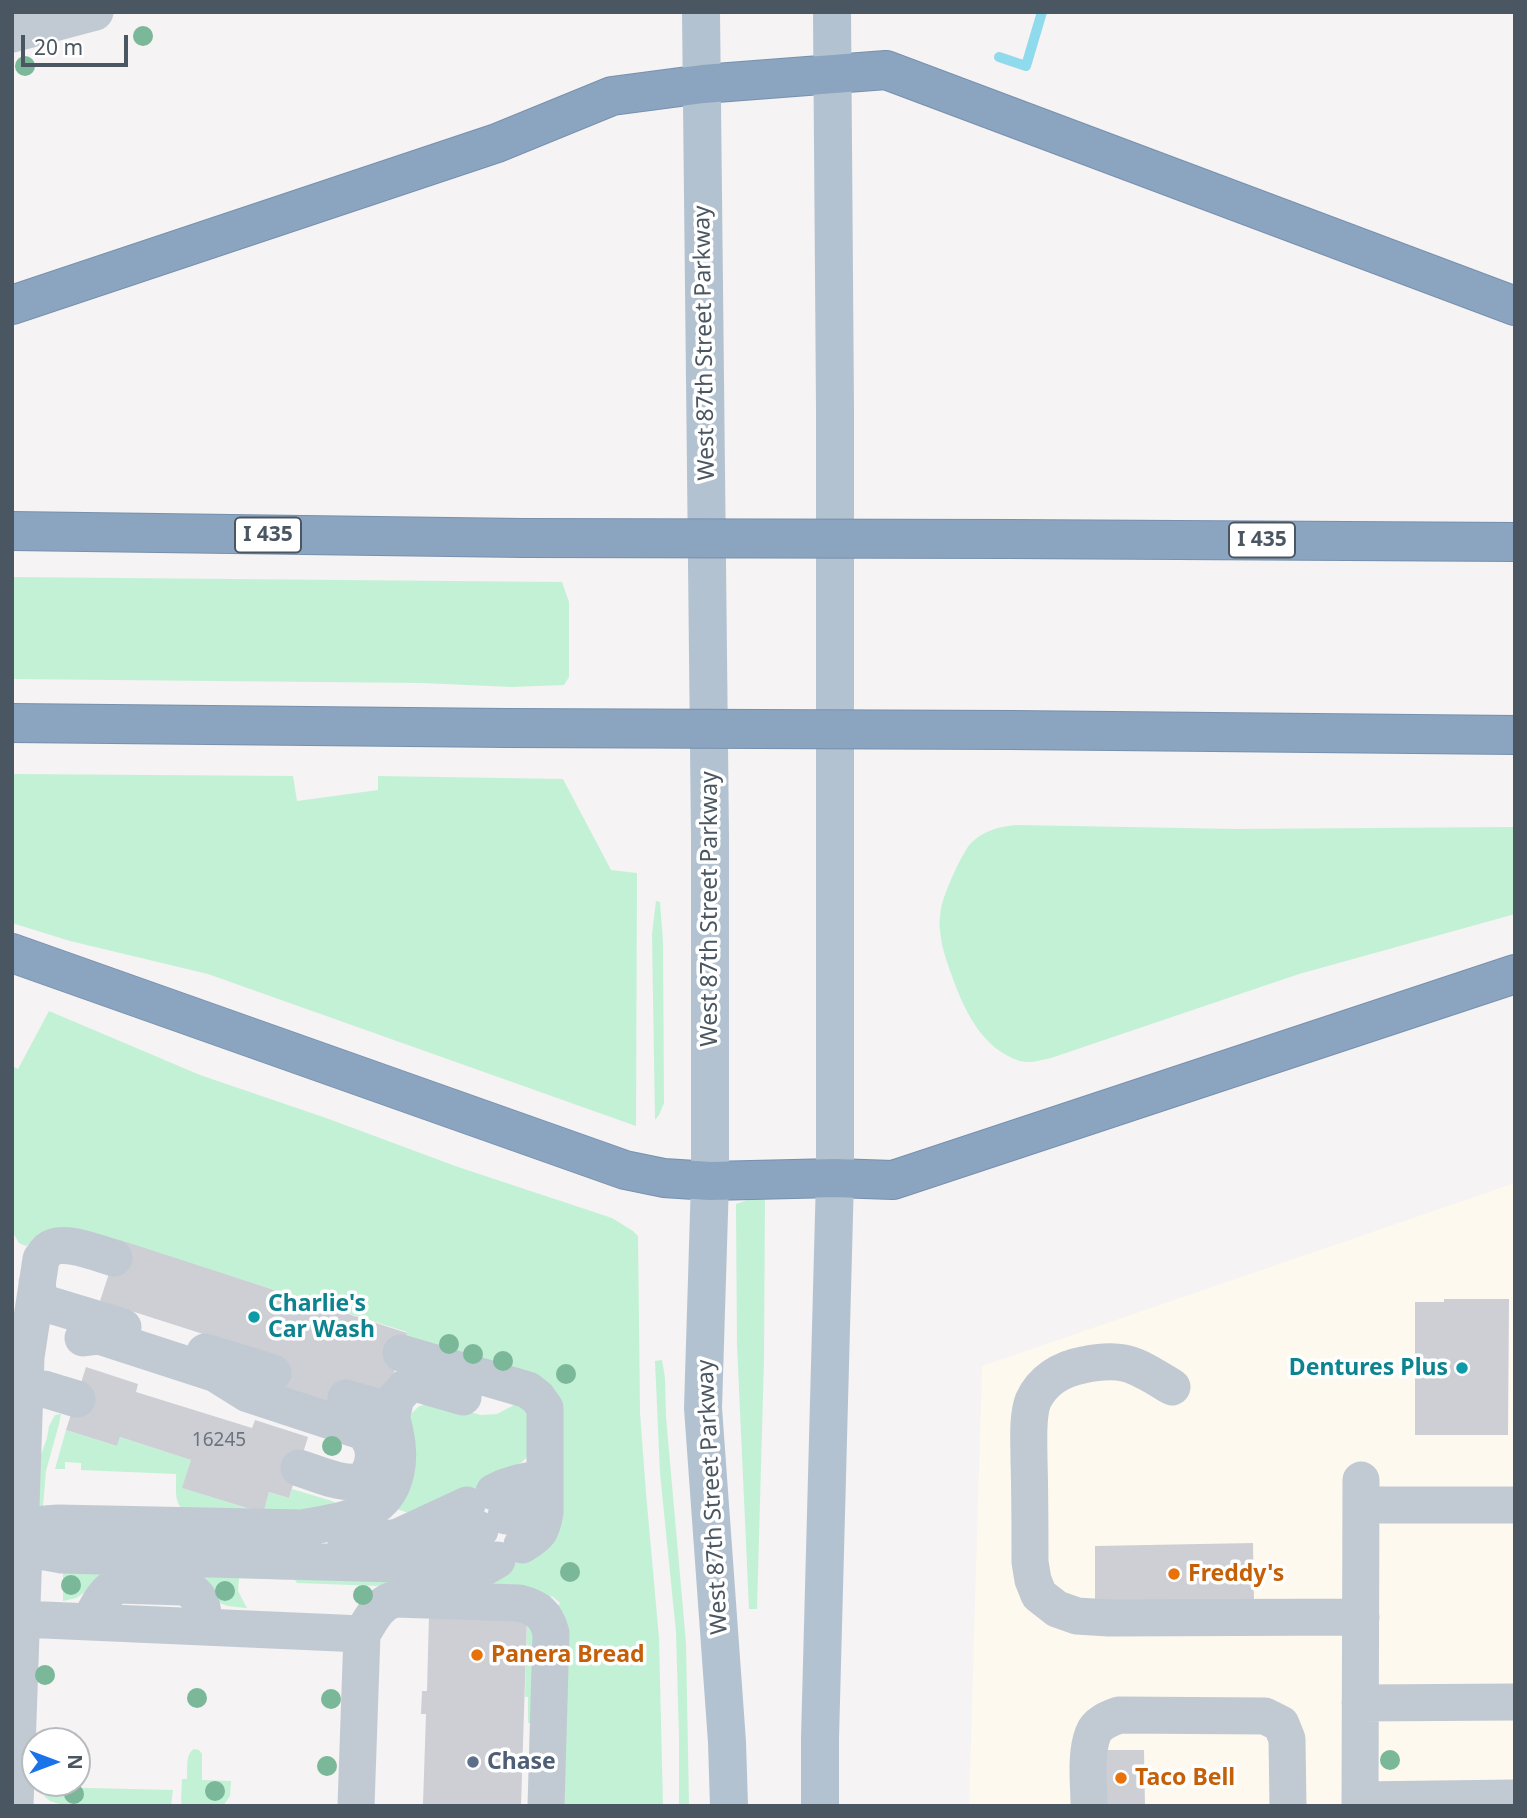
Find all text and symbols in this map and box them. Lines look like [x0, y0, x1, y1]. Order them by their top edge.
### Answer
scale bar [24, 21, 131, 65]
text: 20 m [34, 33, 83, 61]
street label: West 87th Street Parkway [689, 205, 721, 481]
road number: I 435 [235, 518, 301, 552]
road number: I 435 [1229, 522, 1295, 558]
street label: West 87th Street Parkway [696, 771, 724, 1047]
place label: Charlie's Car Wash [268, 1290, 375, 1344]
marker: Charlie's Car Wash [246, 1309, 262, 1325]
place label: Dentures Plus [1289, 1354, 1448, 1382]
street label: West 87th Street Parkway [692, 1359, 734, 1635]
marker: Dentures Plus [1454, 1360, 1470, 1376]
house number: 16245 [192, 1430, 246, 1452]
place label: Freddy's [1188, 1560, 1284, 1588]
marker: Freddy's [1166, 1566, 1182, 1582]
place label: Panera Bread [491, 1641, 644, 1669]
marker: Panera Bread [469, 1647, 485, 1663]
north arrow [21, 1727, 91, 1797]
place label: Chase [487, 1748, 556, 1776]
text: N [62, 1754, 88, 1770]
marker: Chase [465, 1754, 481, 1770]
place label: Taco Bell [1135, 1764, 1235, 1792]
marker: Taco Bell [1113, 1770, 1129, 1786]

